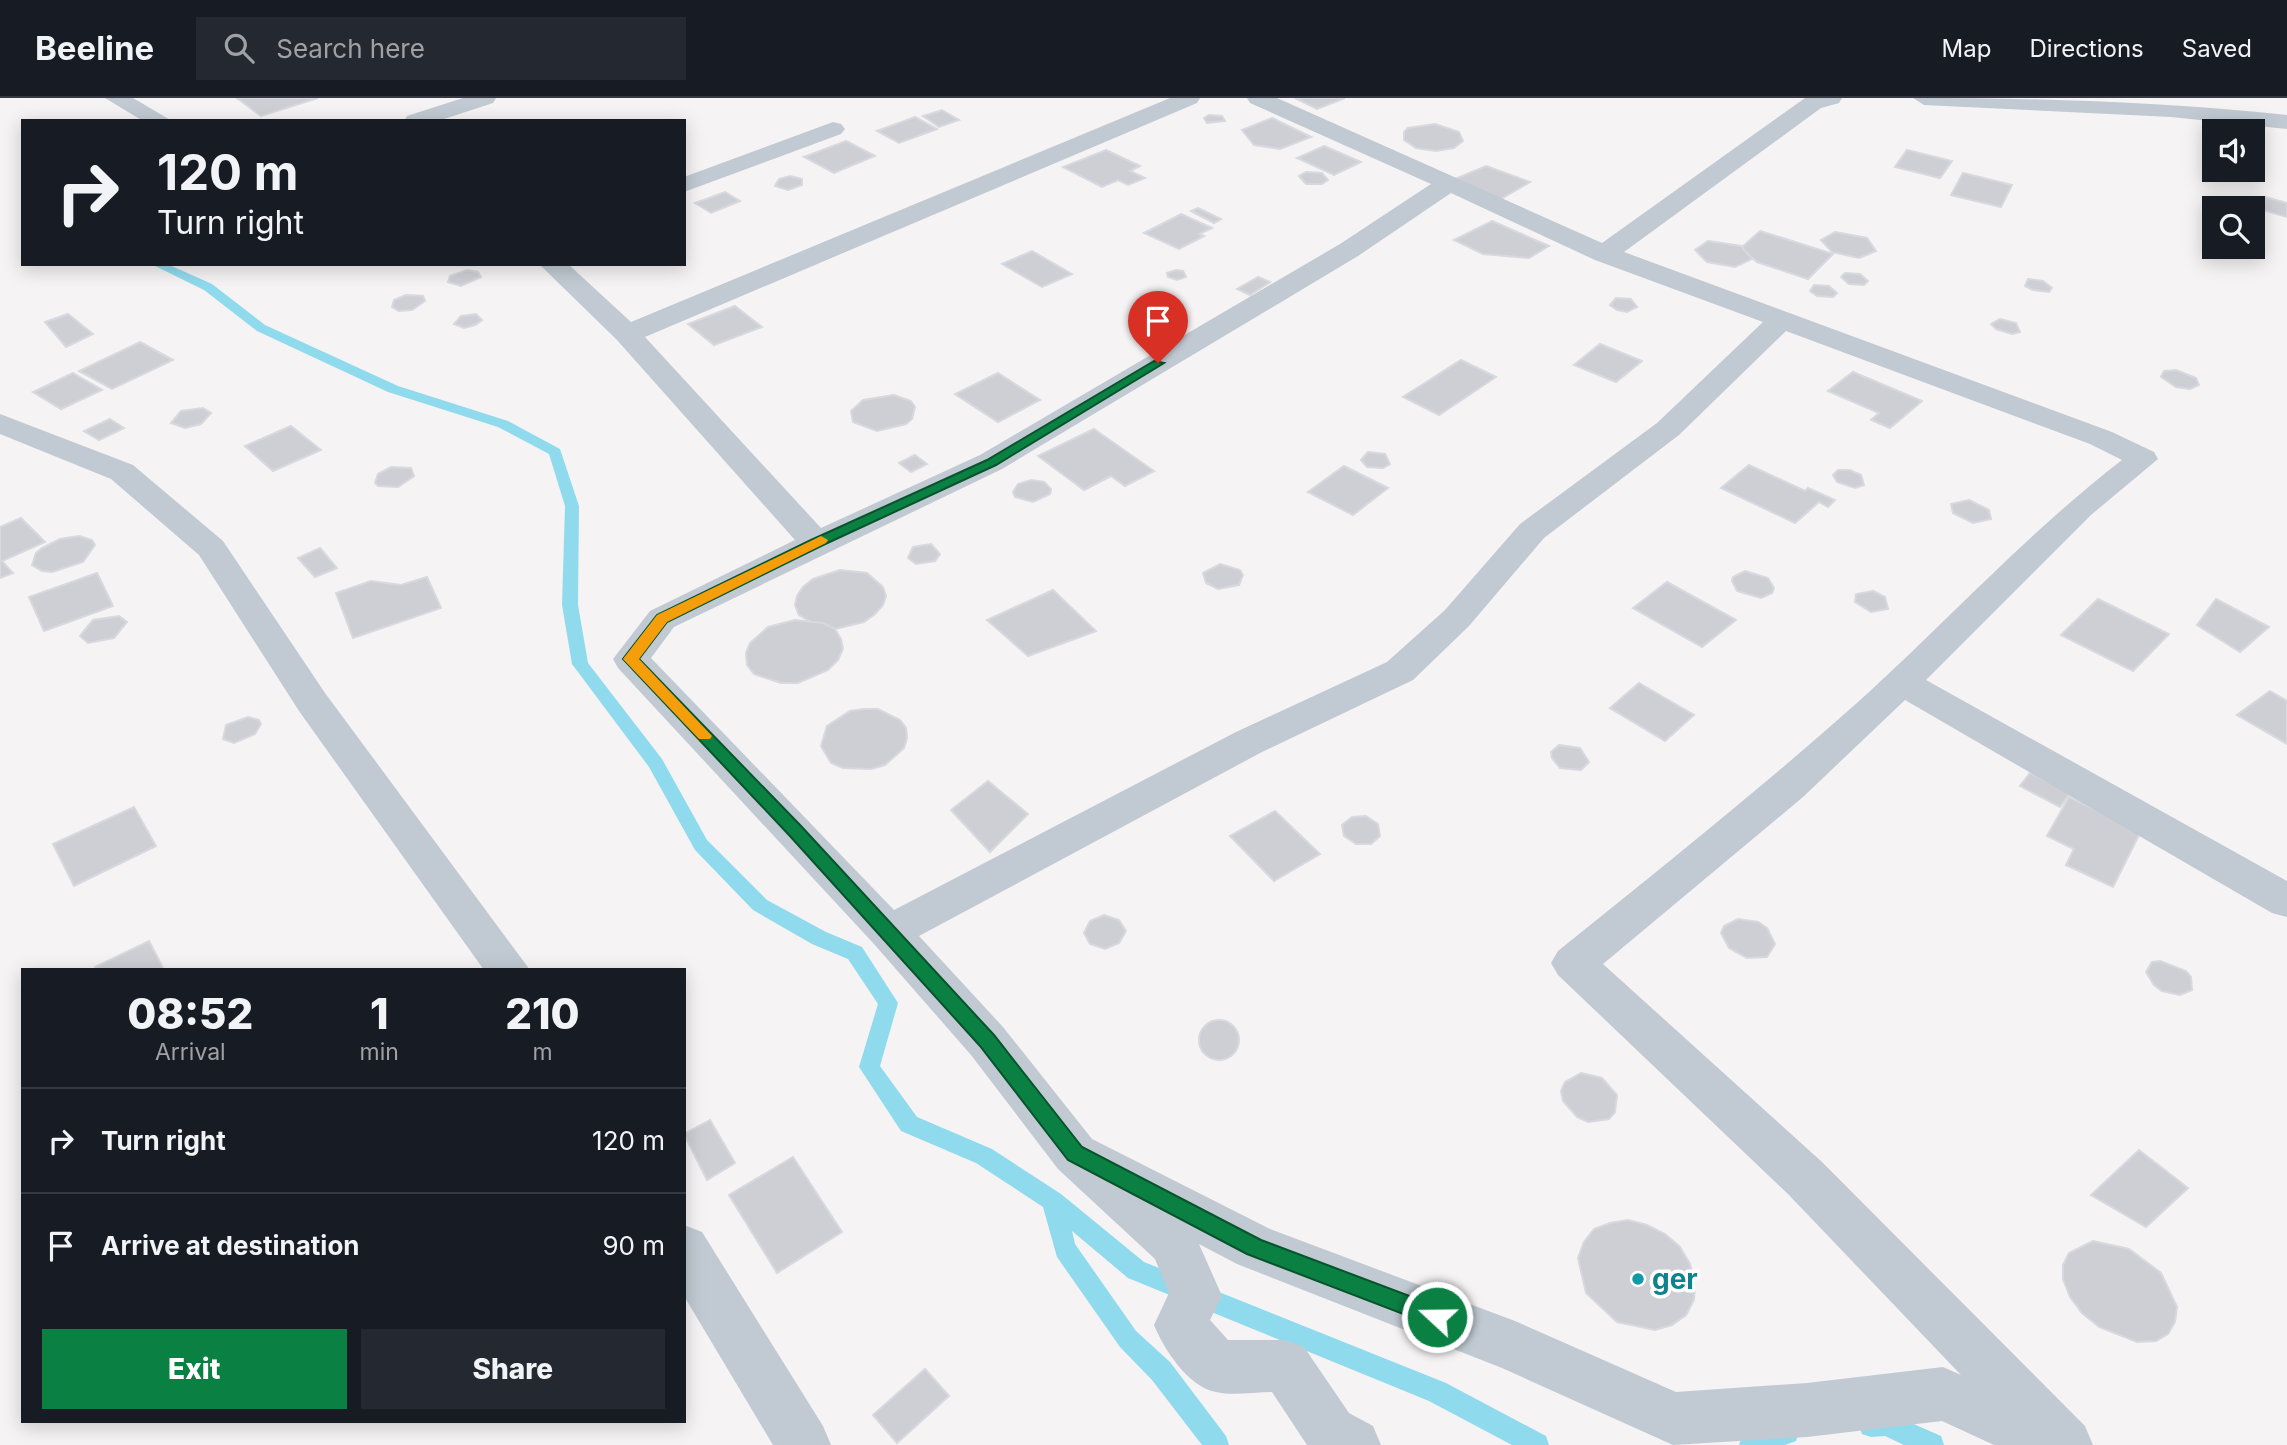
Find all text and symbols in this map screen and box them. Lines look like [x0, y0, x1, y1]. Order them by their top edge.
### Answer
search box [196, 17, 686, 80]
text: Beeline [35, 28, 154, 68]
icon: search [220, 29, 258, 67]
text: Search here [276, 33, 425, 64]
text: Map [1942, 34, 1991, 63]
text: Directions [2029, 34, 2144, 63]
text: Saved [2182, 34, 2252, 63]
map controls [2202, 119, 2265, 259]
button: sound [2202, 119, 2265, 182]
text: 120 m [157, 143, 298, 202]
icon: right [42, 147, 133, 238]
button: search [2202, 196, 2265, 259]
text: Turn right [157, 203, 304, 242]
pin [1128, 291, 1188, 363]
icon: arrive [1139, 302, 1177, 340]
text: 08:52 [127, 988, 253, 1039]
text: 1 [370, 988, 389, 1039]
text: 210 [505, 988, 580, 1039]
text: Arrival [155, 1038, 226, 1066]
text: min [360, 1038, 399, 1066]
text: m [532, 1038, 553, 1066]
icon: right [42, 1122, 80, 1160]
text: Turn right [101, 1125, 226, 1156]
text: 120 m [592, 1125, 665, 1156]
icon: arrive [42, 1227, 80, 1265]
text: Arrive at destination [101, 1230, 360, 1261]
text: 90 m [602, 1230, 665, 1261]
place label: ger [1652, 1262, 1698, 1296]
marker: ger [1630, 1271, 1646, 1287]
position arrow [1400, 1280, 1474, 1354]
button: Exit [42, 1329, 347, 1409]
button: Share [361, 1329, 665, 1409]

